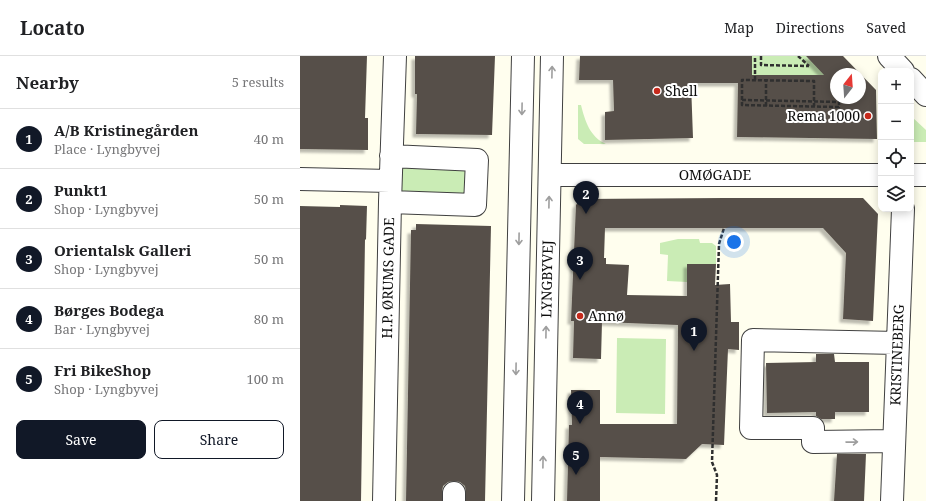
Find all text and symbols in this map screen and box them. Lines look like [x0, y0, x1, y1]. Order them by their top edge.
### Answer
text: Locato [20, 15, 85, 41]
text: Map [724, 18, 754, 37]
text: Directions [776, 18, 844, 37]
text: Saved [866, 18, 906, 37]
one-way arrow [548, 66, 555, 79]
north arrow [830, 68, 866, 104]
map controls [878, 68, 914, 212]
button: + [878, 68, 914, 104]
text: Nearby [16, 71, 79, 94]
text: 5 results [232, 73, 284, 91]
place label: Shell [665, 81, 698, 100]
marker: Shell [652, 86, 662, 96]
one-way arrow [518, 102, 525, 115]
button: − [878, 104, 914, 140]
place label: Rema 1000 [787, 106, 860, 125]
marker: Rema 1000 [863, 111, 873, 121]
text: A/B Kristinegården [54, 120, 198, 140]
text: 1 [25, 130, 33, 148]
text: 40 m [254, 130, 284, 148]
text: Place · Lyngbyvej [54, 140, 160, 158]
button: locate [878, 140, 914, 176]
street label: OMØGADE [679, 165, 752, 184]
button: layers [878, 176, 914, 212]
text: Punkt1 [54, 180, 108, 200]
pin: 2 [573, 181, 599, 214]
text: 2 [25, 190, 33, 208]
text: 50 m [254, 190, 284, 208]
one-way arrow [545, 196, 553, 209]
text: Shop · Lyngbyvej [54, 200, 159, 218]
street label: H.P. ØRUMS GADE [377, 217, 398, 339]
one-way arrow [515, 232, 523, 245]
your location [724, 232, 744, 252]
text: Orientalsk Galleri [54, 240, 191, 260]
street label: LYNGBYVEJ [536, 240, 557, 318]
pin: 3 [567, 247, 593, 280]
text: 3 [25, 250, 33, 268]
text: 50 m [254, 250, 284, 268]
text: Shop · Lyngbyvej [54, 260, 159, 278]
text: Børges Bodega [54, 300, 164, 320]
street label: KRISTINEBERG [885, 304, 908, 406]
place label: Annø [588, 306, 624, 325]
text: 4 [25, 310, 33, 328]
text: 80 m [254, 310, 284, 328]
marker: Annø [575, 311, 585, 321]
pin: 1 [681, 318, 707, 351]
text: Bar · Lyngbyvej [54, 320, 150, 338]
one-way arrow [542, 326, 550, 339]
text: Fri BikeShop [54, 360, 151, 380]
one-way arrow [512, 362, 520, 375]
text: 5 [25, 370, 33, 388]
text: 100 m [247, 370, 284, 388]
text: Shop · Lyngbyvej [54, 380, 159, 398]
pin: 4 [567, 391, 593, 424]
button: Save [16, 420, 146, 459]
button: Share [154, 420, 284, 459]
one-way arrow [845, 438, 858, 446]
pin: 5 [563, 442, 589, 475]
one-way arrow [540, 456, 547, 469]

